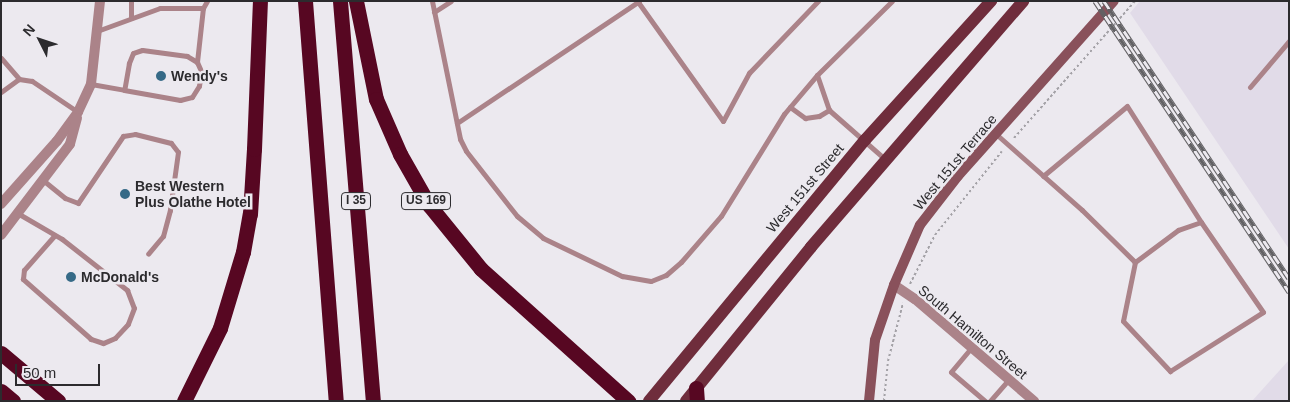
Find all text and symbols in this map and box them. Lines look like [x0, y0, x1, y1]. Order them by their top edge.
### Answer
north arrow [15, 15, 65, 65]
text: N [19, 21, 38, 39]
place label: Wendy's [171, 68, 228, 84]
marker: Wendy's [155, 70, 167, 82]
street label: West 151st Terrace [910, 111, 1000, 213]
street label: West 151st Street [763, 140, 847, 236]
place label: Best Western Plus Olathe Hotel [135, 178, 251, 210]
marker: Best Western Plus Olathe Hotel [119, 188, 131, 200]
road number: I 35 [340, 192, 372, 210]
road number: US 169 [400, 192, 452, 210]
place label: McDonald's [81, 269, 159, 285]
marker: McDonald's [65, 271, 77, 283]
street label: South Hamilton Street [915, 282, 1031, 382]
scale bar [18, 354, 102, 386]
text: 50 m [23, 364, 56, 381]

